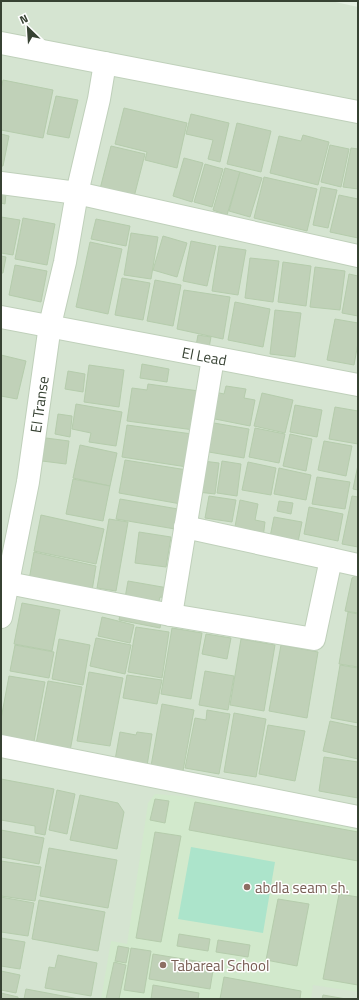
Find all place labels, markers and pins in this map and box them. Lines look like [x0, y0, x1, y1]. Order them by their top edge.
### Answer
place label: abdla seam sh. [255, 876, 349, 899]
marker: abdla seam sh. [242, 882, 252, 892]
place label: Tabareal School [171, 954, 269, 977]
marker: Tabareal School [158, 960, 168, 970]

